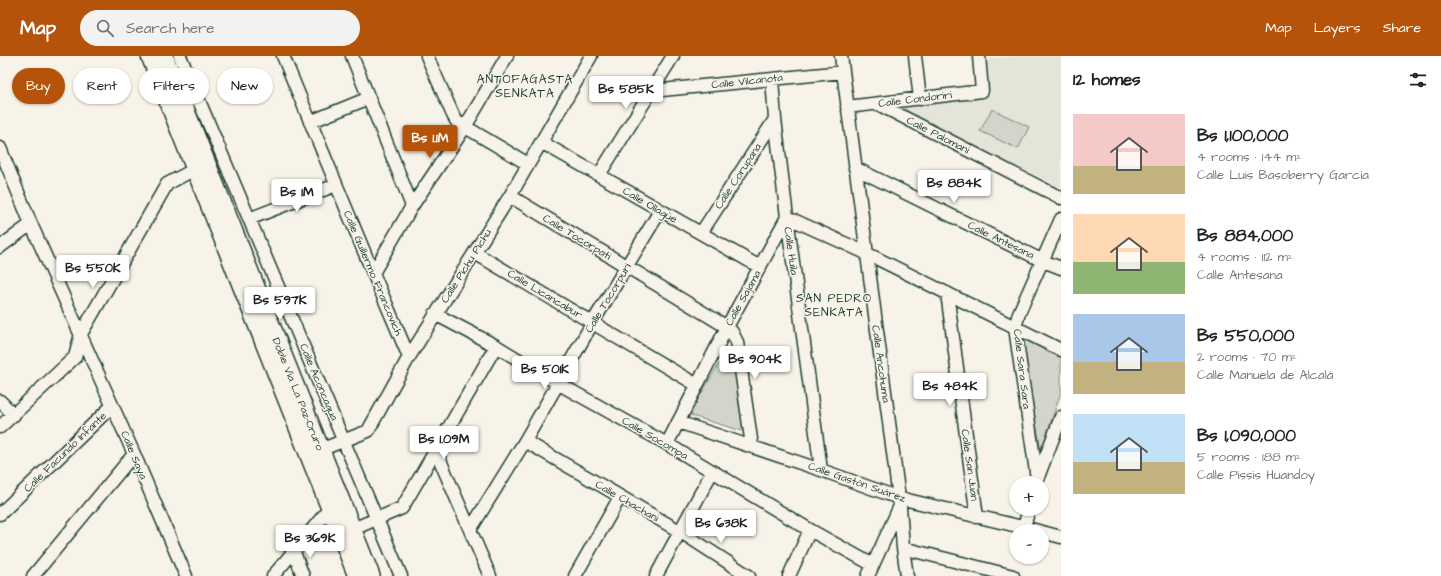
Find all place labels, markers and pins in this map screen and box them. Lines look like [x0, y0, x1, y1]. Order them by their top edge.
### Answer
pin: Bs 585K [589, 76, 663, 110]
pin: Bs 1.1M [393, 125, 467, 159]
pin: Bs 884K [917, 170, 991, 204]
pin: Bs 1M [269, 179, 325, 213]
pin: Bs 550K [56, 255, 130, 289]
pin: Bs 597K [243, 287, 317, 321]
pin: Bs 904K [718, 346, 792, 380]
pin: Bs 501K [508, 356, 582, 390]
pin: Bs 484K [913, 373, 987, 407]
pin: Bs 1.09M [403, 426, 485, 460]
pin: Bs 638K [684, 510, 758, 544]
pin: Bs 369K [273, 525, 347, 559]

